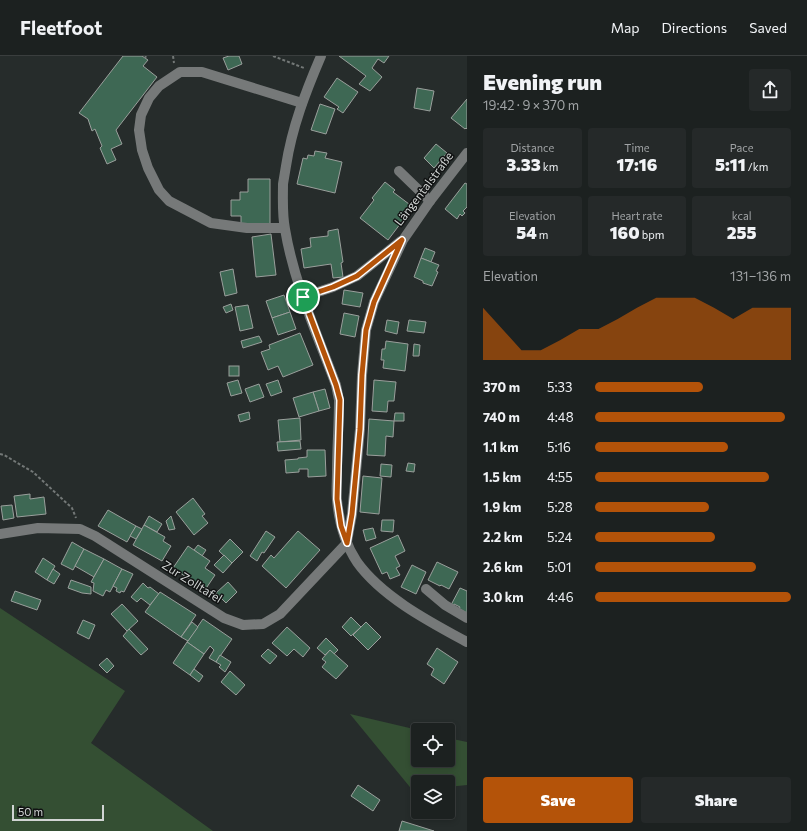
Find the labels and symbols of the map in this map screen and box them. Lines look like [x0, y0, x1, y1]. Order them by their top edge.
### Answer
street label: Längentalstraße [391, 149, 455, 228]
pin [286, 280, 320, 314]
street label: Zur Zolltafel [160, 557, 225, 605]
scale bar [12, 803, 104, 822]

